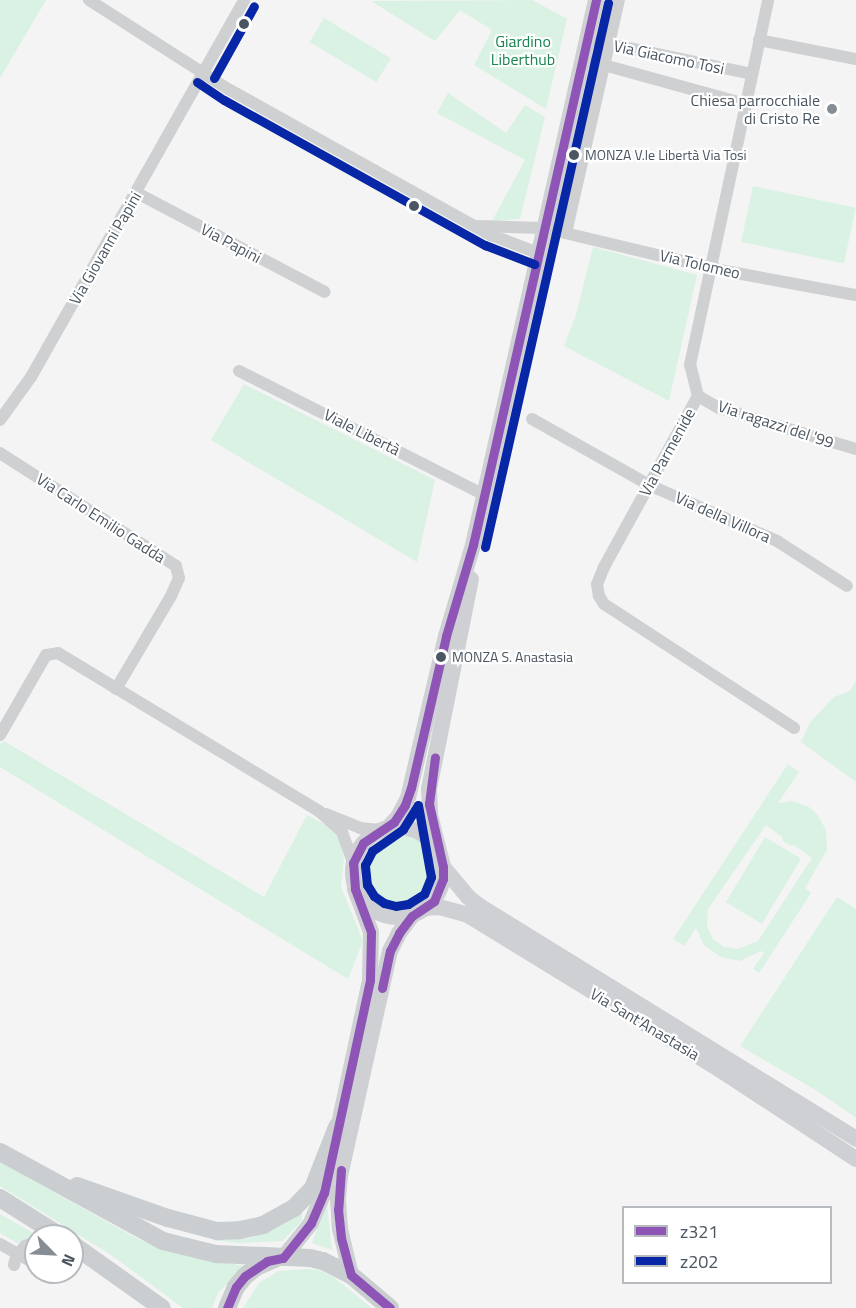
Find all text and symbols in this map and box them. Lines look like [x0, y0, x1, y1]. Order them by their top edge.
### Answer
unlabelled marker [238, 18, 250, 30]
park label: Giardino Liberthub [491, 31, 555, 69]
street label: Via Giacomo Tosi [612, 36, 726, 78]
place label: Chiesa parrocchiale di Cristo Re [691, 90, 820, 128]
marker: Chiesa parrocchiale di Cristo Re [825, 102, 839, 116]
place label: MONZA V.le Libertà Via Tosi [585, 147, 747, 163]
marker: MONZA V.le Libertà Via Tosi [568, 149, 580, 161]
street label: Via Giovanni Papini [65, 188, 145, 308]
unlabelled marker [408, 200, 420, 212]
street label: Via Papini [197, 219, 265, 267]
street label: Via Tolomeo [658, 245, 742, 283]
street label: Via ragazzi del '99 [716, 396, 836, 452]
street label: Viale Libertà [321, 405, 403, 459]
street label: Via Parmenide [635, 405, 699, 499]
street label: Via Carlo Emilio Gadda [33, 469, 169, 567]
street label: Via della Villora [672, 487, 774, 547]
place label: MONZA S. Anastasia [452, 649, 573, 665]
marker: MONZA S. Anastasia [435, 651, 447, 663]
street label: Via Sant'Anastasia [587, 984, 703, 1064]
legend [622, 1206, 832, 1284]
text: z321 [680, 1218, 718, 1245]
north arrow [24, 1224, 84, 1284]
text: z202 [680, 1248, 718, 1275]
text: N [55, 1251, 82, 1270]

